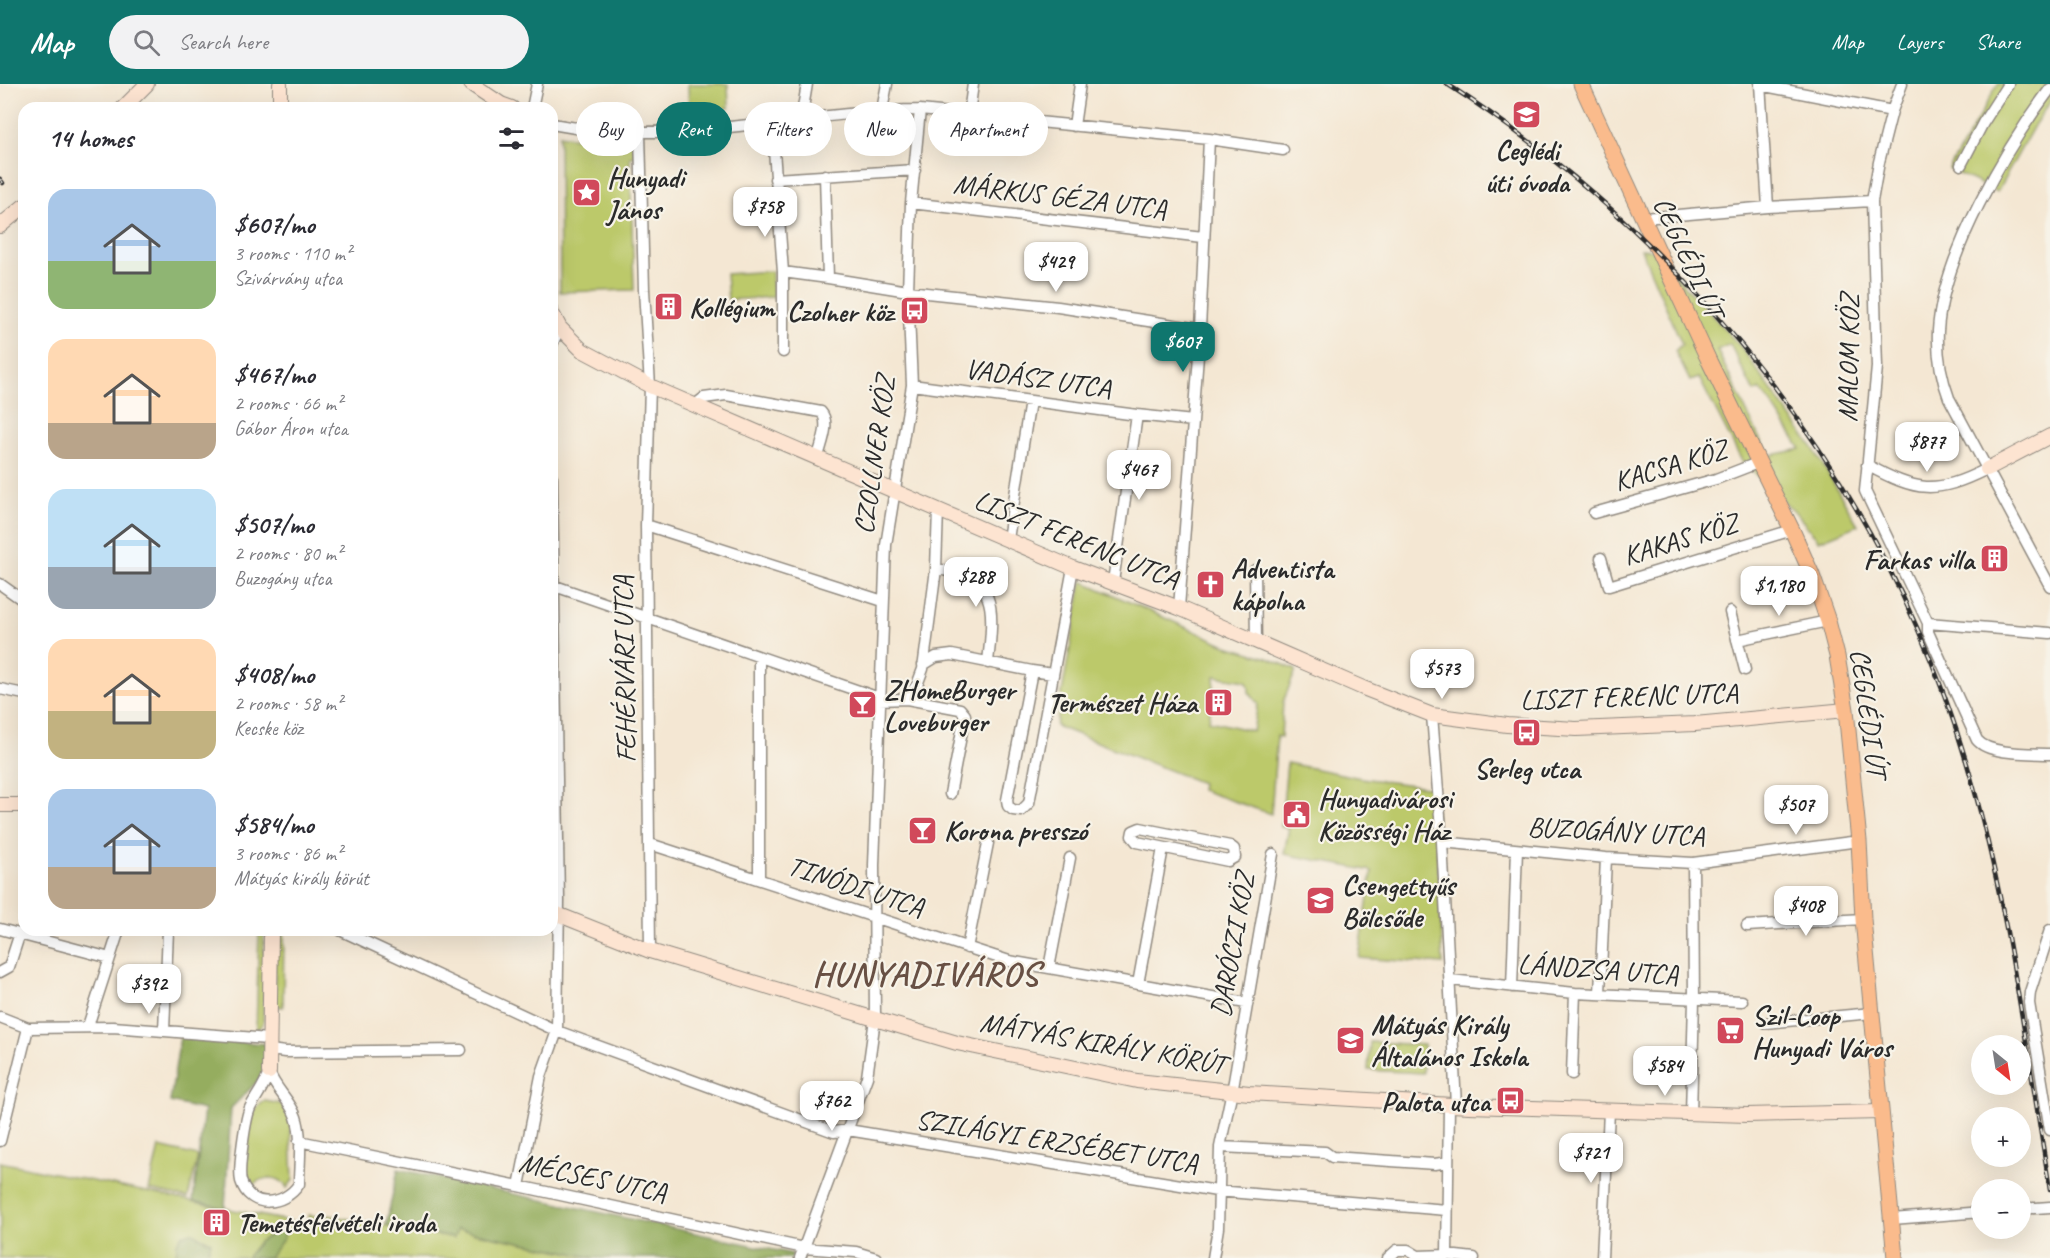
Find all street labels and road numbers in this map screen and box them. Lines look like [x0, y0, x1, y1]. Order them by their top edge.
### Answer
street label: MÁRKUS GÉZA UTCA [952, 166, 1169, 227]
street label: CEGLÉDI ÚT [1646, 191, 1735, 329]
street label: MALOM KÖZ [1829, 289, 1867, 422]
street label: VADÁSZ UTCA [963, 350, 1114, 406]
street label: CZOLLNER KÖZ [846, 369, 903, 536]
street label: KACSA KÖZ [1609, 430, 1735, 499]
street label: LISZT FERENC UTCA [970, 482, 1185, 596]
street label: KAKAS KÖZ [1619, 504, 1746, 573]
street label: FEHÉRVÁRI UTCA [605, 574, 643, 763]
street label: CEGLÉDI ÚT [1843, 647, 1896, 786]
street label: LISZT FERENC UTCA [1520, 675, 1739, 717]
street label: BUZOGÁNY UTCA [1527, 809, 1706, 853]
street label: TINÓDI UTCA [783, 848, 929, 925]
street label: DARÓCZI KÖZ [1202, 866, 1263, 1019]
street label: LÁNDZSA UTCA [1517, 946, 1680, 992]
street label: MÁTYÁS KIRÁLY KÖRÚT [978, 1004, 1234, 1083]
street label: SZILÁGYI ERZSÉBET UTCA [914, 1101, 1201, 1181]
street label: MÉCSES UTCA [516, 1144, 671, 1210]

